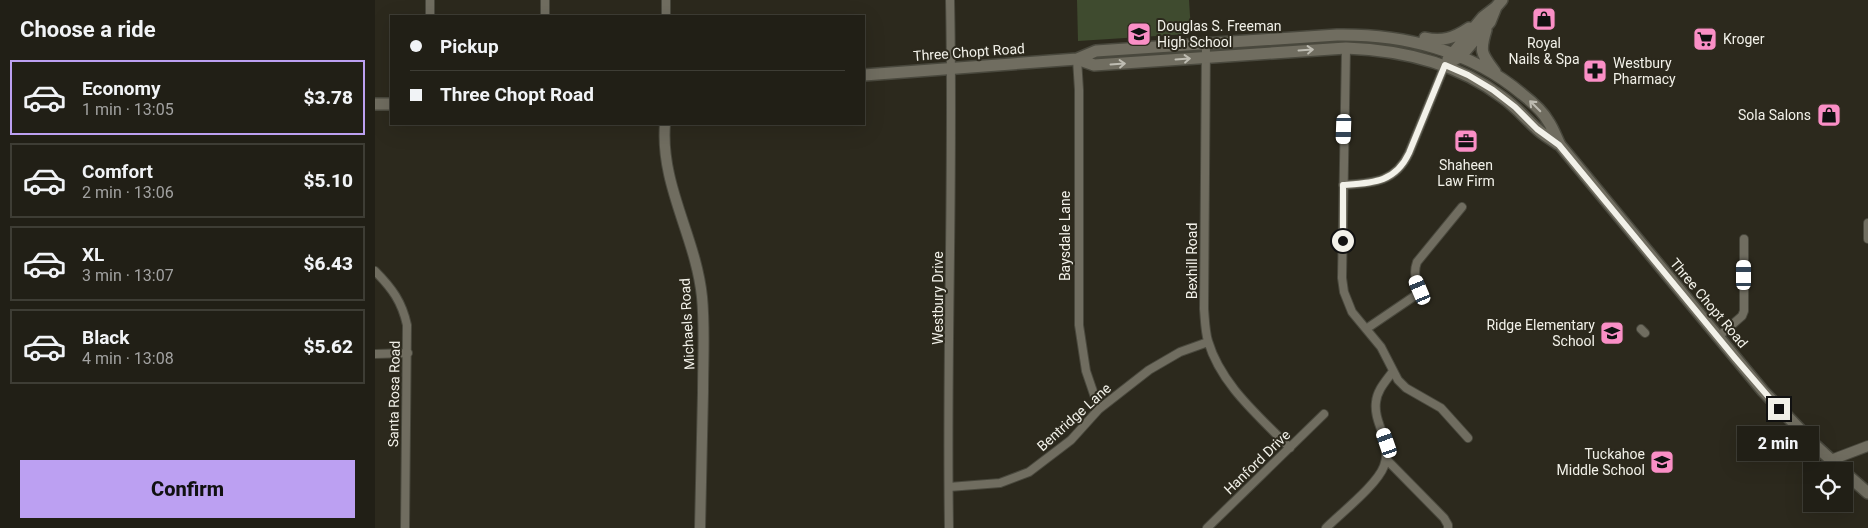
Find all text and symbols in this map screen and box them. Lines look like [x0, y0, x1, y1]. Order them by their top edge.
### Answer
shop icon: Royal Nails & Spa [1531, 6, 1557, 32]
text: Choose a ride [20, 17, 156, 42]
place label: Douglas S. Freeman High School [1157, 18, 1282, 50]
school or university icon: Douglas S. Freeman High School [1126, 21, 1152, 47]
supermarket icon: Kroger [1692, 26, 1718, 52]
place label: Kroger [1723, 31, 1765, 47]
text: Pickup [440, 35, 499, 58]
place label: Royal Nails & Spa [1508, 35, 1580, 67]
street label: Three Chopt Road [913, 40, 1025, 64]
one-way arrow [1298, 46, 1314, 55]
one-way arrow [1174, 54, 1190, 64]
place label: Westbury Pharmacy [1613, 55, 1676, 87]
pharmacy icon: Westbury Pharmacy [1582, 58, 1608, 84]
one-way arrow [1110, 59, 1126, 68]
icon: car [22, 75, 67, 120]
text: Economy [82, 77, 161, 100]
text: Three Chopt Road [440, 83, 594, 106]
text: $3.78 [304, 86, 353, 109]
text: 1 min · 13:05 [82, 100, 174, 119]
one-way arrow [1529, 100, 1542, 112]
shop icon: Sola Salons [1816, 102, 1842, 128]
place label: Sola Salons [1738, 107, 1811, 123]
car [1335, 114, 1352, 144]
office icon: Shaheen Law Firm [1453, 128, 1479, 154]
place label: Shaheen Law Firm [1437, 157, 1495, 189]
icon: car [22, 158, 67, 203]
text: Comfort [82, 160, 153, 183]
text: $5.10 [304, 169, 353, 192]
text: 2 min · 13:06 [82, 183, 174, 202]
street label: Baysdale Lane [1057, 191, 1073, 281]
street label: Bexhill Road [1184, 223, 1200, 299]
route start [1332, 230, 1354, 252]
icon: car [22, 241, 67, 286]
text: XL [82, 243, 104, 266]
street label: Westbury Drive [930, 251, 946, 345]
text: $6.43 [304, 252, 353, 275]
street label: Three Chopt Road [1667, 255, 1751, 351]
car [1736, 260, 1751, 290]
text: 3 min · 13:07 [82, 266, 174, 285]
car [1407, 273, 1432, 307]
street label: Michaels Road [677, 278, 697, 370]
place label: Ridge Elementary School [1486, 317, 1595, 349]
school or university icon: Ridge Elementary School [1599, 320, 1625, 346]
icon: car [22, 324, 67, 369]
text: Black [82, 326, 129, 349]
text: $5.62 [304, 335, 353, 358]
street label: Santa Rosa Road [385, 341, 403, 447]
text: 4 min · 13:08 [82, 349, 174, 368]
street label: Bentridge Lane [1034, 380, 1114, 454]
route end [1768, 398, 1790, 420]
car [1375, 426, 1398, 460]
callout: 2 min [1738, 426, 1820, 462]
street label: Hanford Drive [1221, 427, 1293, 497]
text: 2 min [1758, 434, 1798, 453]
place label: Tuckahoe Middle School [1557, 446, 1645, 478]
school or university icon: Tuckahoe Middle School [1649, 449, 1675, 475]
button: Confirm [20, 460, 355, 518]
map controls [1803, 462, 1853, 512]
button: locate [1803, 462, 1853, 512]

